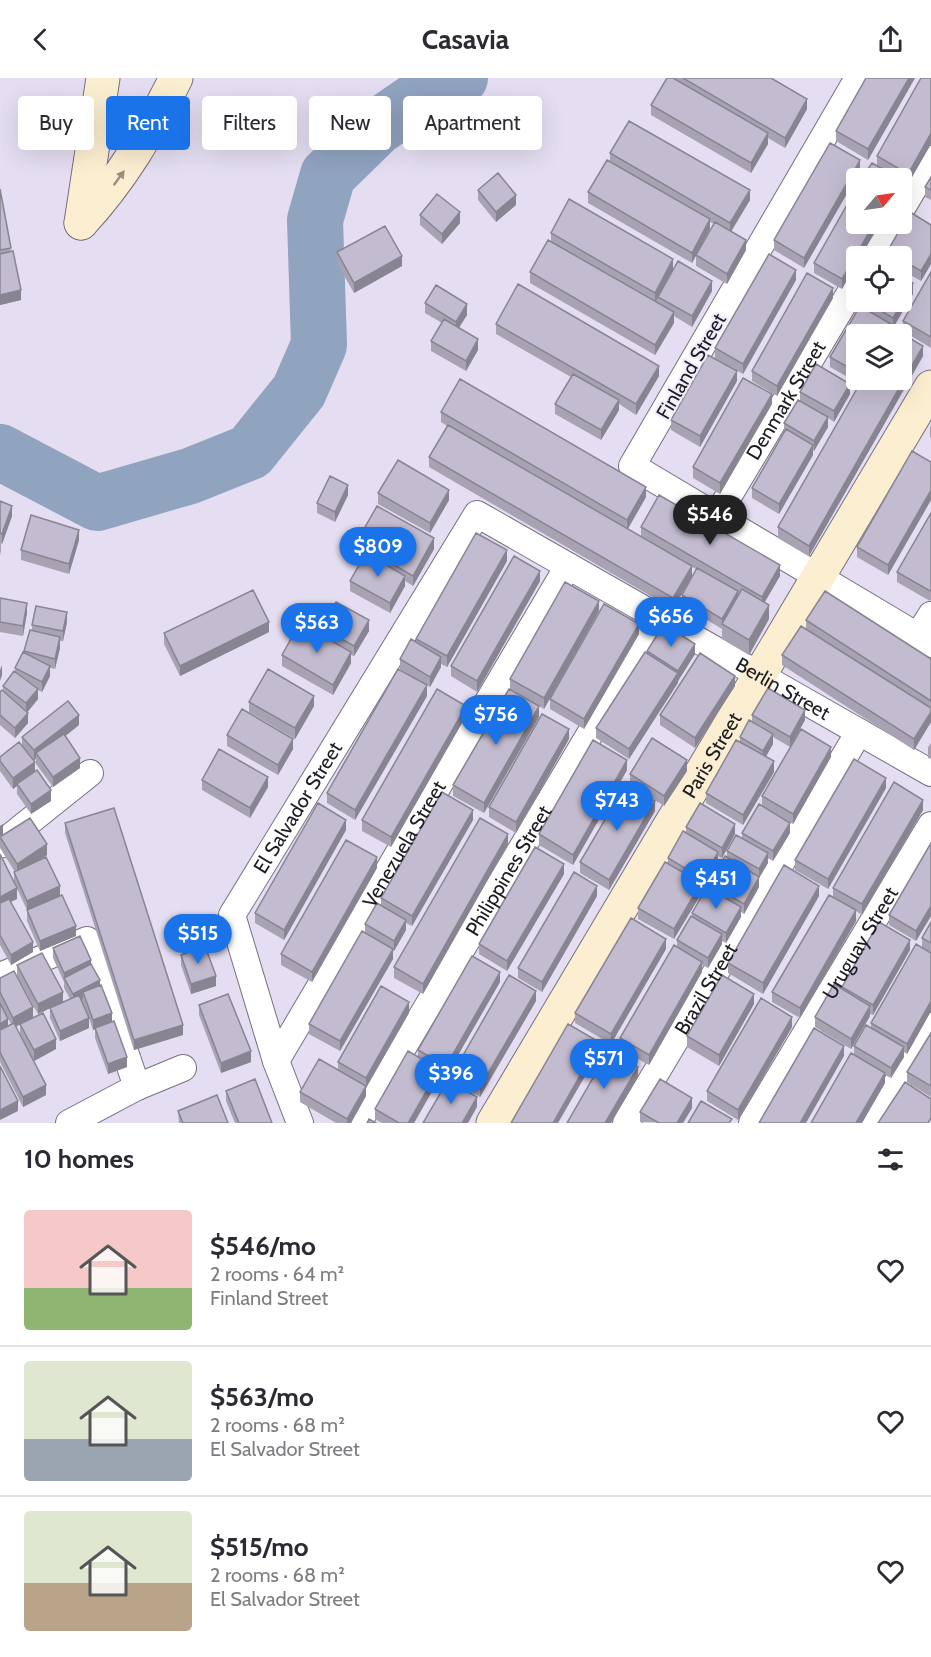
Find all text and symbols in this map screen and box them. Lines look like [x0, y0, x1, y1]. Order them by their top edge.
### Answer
icon: back [24, 23, 57, 56]
text: Casavia [422, 23, 509, 56]
icon: share [874, 23, 907, 56]
chip: Buy [18, 96, 94, 150]
chip: Rent [106, 96, 190, 150]
chip: Filters [202, 96, 297, 150]
chip: New [309, 96, 391, 150]
chip: Apartment [403, 96, 542, 150]
north arrow [846, 168, 912, 234]
map controls [846, 168, 912, 390]
one-way arrow [113, 171, 125, 187]
button: locate [846, 246, 912, 312]
street label: Finland Street [651, 309, 731, 423]
button: layers [846, 324, 912, 390]
street label: Denmark Street [741, 336, 831, 464]
pin: $546 [674, 495, 746, 546]
text: $546 [687, 502, 733, 526]
pin: $809 [342, 527, 414, 578]
text: $809 [353, 534, 403, 558]
pin: $656 [635, 597, 707, 648]
pin: $563 [281, 603, 353, 654]
text: $656 [649, 604, 693, 628]
text: $563 [295, 610, 339, 634]
street label: Berlin Street [731, 652, 834, 725]
pin: $756 [460, 695, 532, 746]
text: $756 [474, 702, 518, 726]
street label: Paris Street [677, 708, 747, 802]
street label: El Salvador Street [248, 737, 347, 878]
street label: Venezuela Street [357, 776, 451, 912]
pin: $743 [581, 781, 653, 832]
text: $743 [595, 788, 639, 812]
street label: Philippines Street [460, 801, 557, 940]
pin: $451 [680, 859, 752, 910]
text: $451 [695, 866, 737, 890]
street label: Uruguay Street [817, 882, 903, 1003]
pin: $515 [162, 914, 234, 965]
text: $515 [178, 921, 218, 945]
street label: Brazil Street [669, 939, 742, 1039]
pin: $571 [568, 1039, 640, 1090]
text: $571 [584, 1046, 624, 1070]
pin: $396 [415, 1054, 487, 1105]
text: $396 [429, 1061, 473, 1085]
text: 10 homes [24, 1143, 134, 1175]
icon: filters [874, 1143, 907, 1176]
text: $546/mo [210, 1230, 316, 1262]
icon: home [72, 1234, 144, 1306]
icon: heart [874, 1254, 907, 1287]
text: 2 rooms · 64 m² [210, 1262, 344, 1286]
text: Finland Street [210, 1286, 328, 1310]
text: $563/mo [210, 1381, 314, 1413]
icon: home [72, 1385, 144, 1457]
icon: heart [874, 1405, 907, 1438]
text: 2 rooms · 68 m² [210, 1413, 345, 1437]
text: El Salvador Street [210, 1437, 360, 1461]
text: $515/mo [210, 1531, 309, 1563]
icon: home [72, 1535, 144, 1607]
icon: heart [874, 1555, 907, 1588]
text: 2 rooms · 68 m² [210, 1563, 345, 1587]
text: El Salvador Street [210, 1587, 360, 1611]

